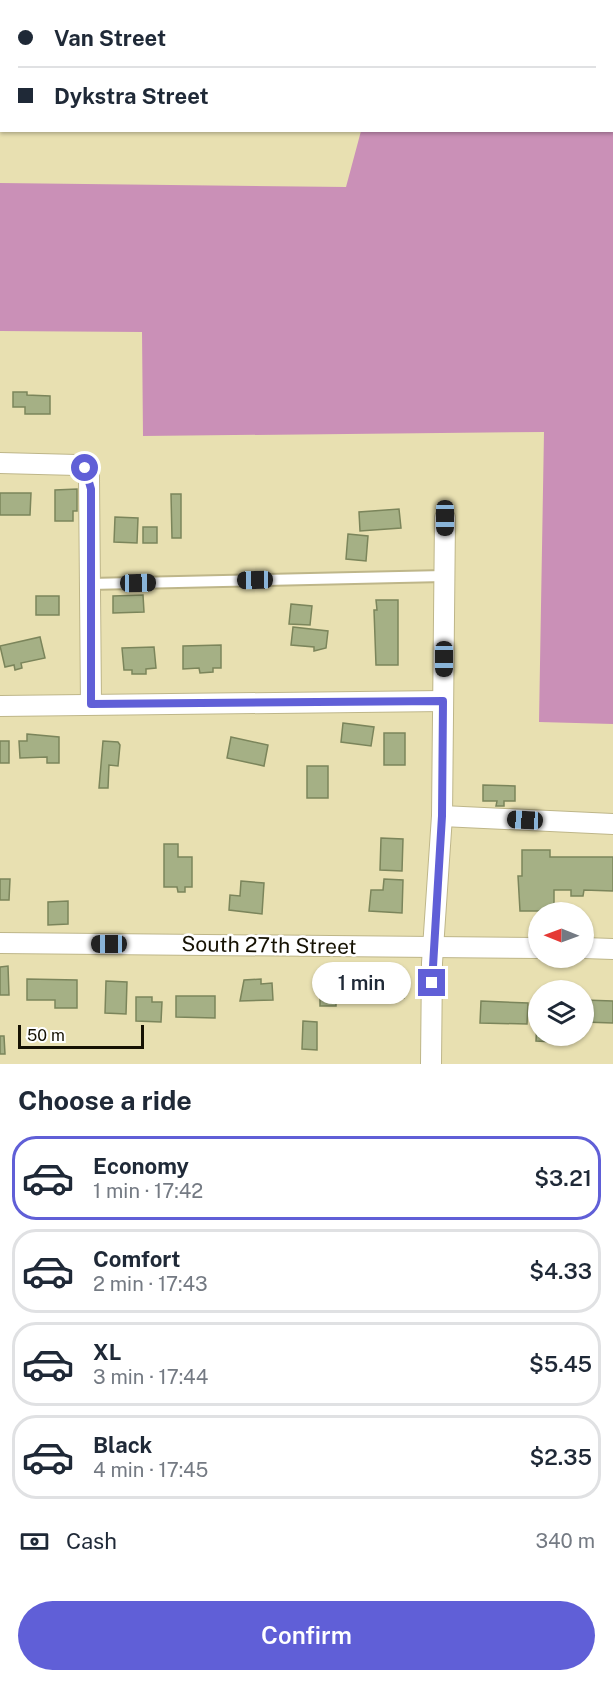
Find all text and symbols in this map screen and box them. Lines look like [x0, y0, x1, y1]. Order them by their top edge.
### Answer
text: Van Street [54, 25, 166, 51]
text: Dykstra Street [54, 83, 209, 109]
route start [71, 454, 98, 481]
car [436, 500, 454, 536]
car [237, 571, 273, 589]
car [120, 574, 156, 592]
car [435, 641, 453, 677]
car [507, 810, 543, 830]
north arrow [528, 902, 594, 968]
map controls [528, 902, 594, 1046]
street label: South 27th Street [181, 931, 357, 959]
car [91, 935, 127, 953]
callout: 1 min [312, 962, 411, 1004]
route end [418, 969, 445, 996]
text: 1 min [338, 971, 385, 995]
button: layers [528, 980, 594, 1046]
scale bar [18, 1022, 144, 1050]
text: 50 m [27, 1026, 65, 1045]
text: Choose a ride [18, 1084, 192, 1116]
icon: car [21, 1151, 75, 1205]
text: Economy [93, 1153, 189, 1179]
text: $3.21 [534, 1165, 592, 1191]
text: 1 min · 17:42 [93, 1179, 203, 1203]
icon: car [21, 1244, 75, 1298]
text: Comfort [93, 1246, 180, 1272]
text: $4.33 [529, 1258, 592, 1284]
text: 2 min · 17:43 [93, 1272, 208, 1296]
icon: car [21, 1337, 75, 1391]
text: XL [93, 1339, 121, 1365]
text: $5.45 [529, 1351, 592, 1377]
text: 3 min · 17:44 [93, 1365, 208, 1389]
icon: car [21, 1430, 75, 1484]
text: Black [93, 1432, 152, 1458]
text: $2.35 [529, 1444, 592, 1470]
text: 4 min · 17:45 [93, 1458, 208, 1482]
icon: cash [18, 1525, 51, 1558]
text: Cash [66, 1528, 117, 1554]
text: 340 m [535, 1529, 595, 1553]
button: Confirm [18, 1601, 595, 1670]

